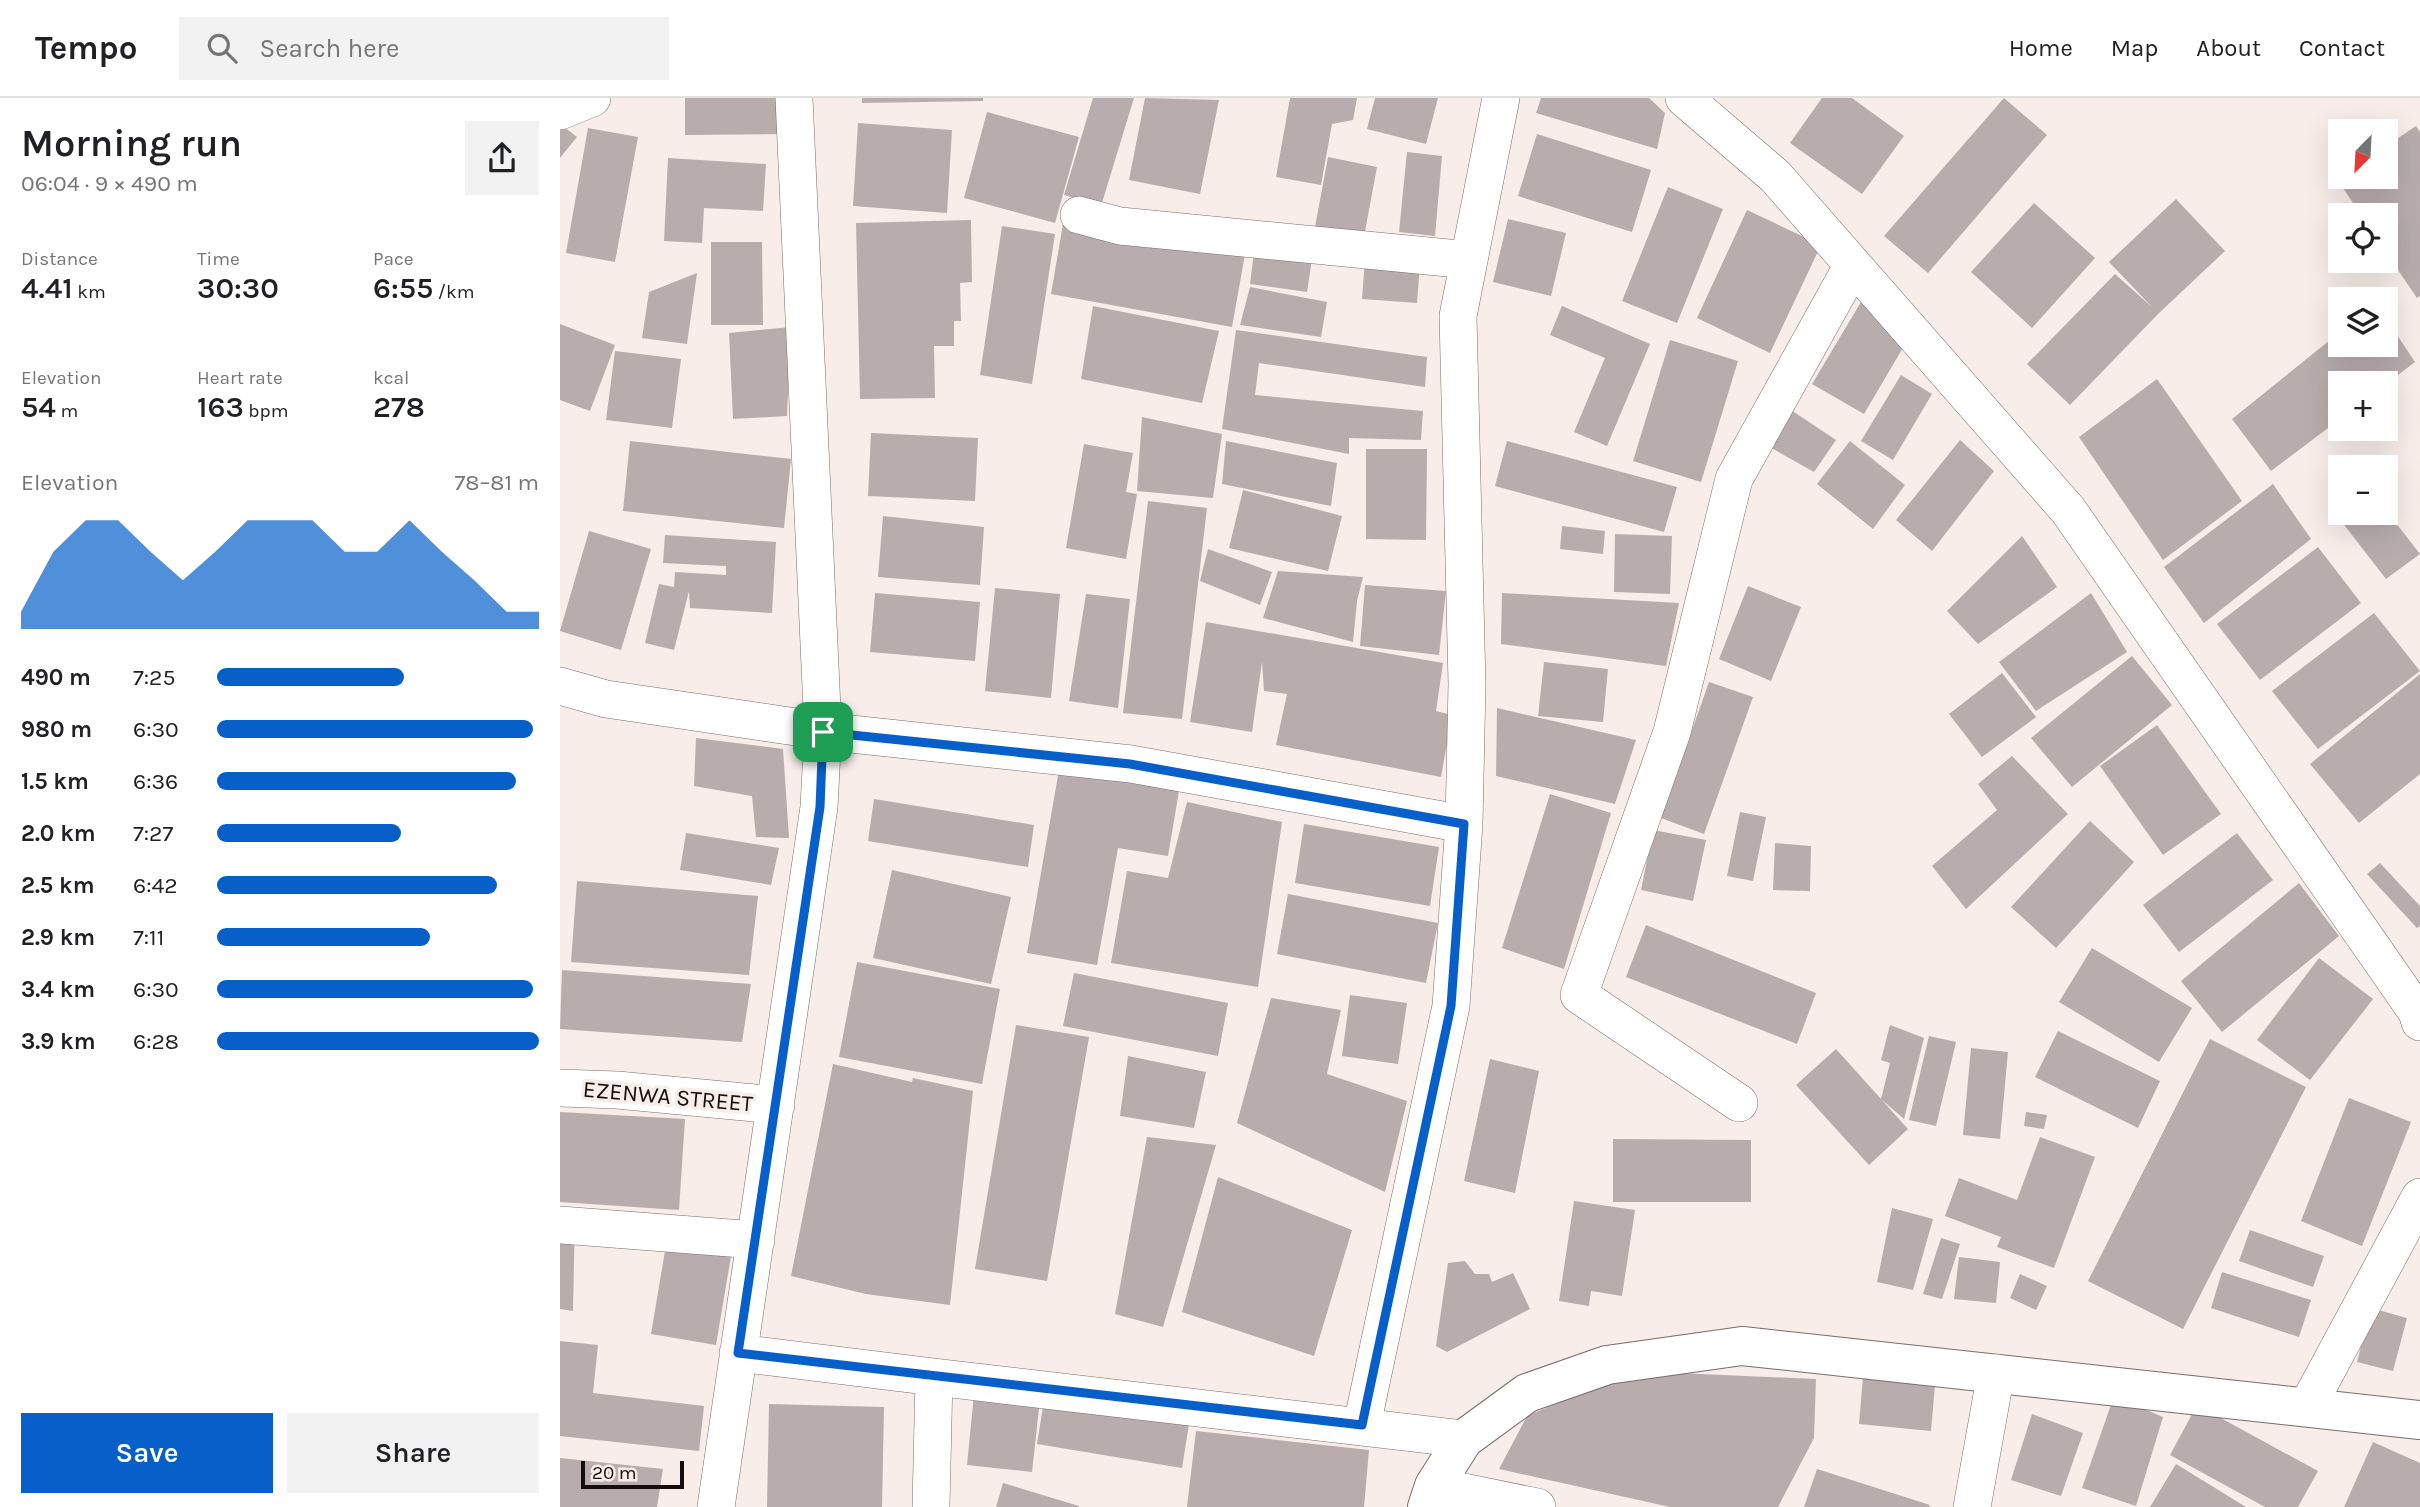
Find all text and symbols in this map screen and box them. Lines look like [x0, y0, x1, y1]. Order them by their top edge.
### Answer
search box [179, 17, 669, 80]
text: Tempo [35, 29, 137, 67]
icon: search [203, 29, 241, 67]
text: Search here [259, 33, 399, 64]
text: Home [2009, 34, 2073, 62]
text: Map [2111, 34, 2158, 62]
text: About [2196, 34, 2261, 62]
text: Contact [2299, 34, 2385, 62]
north arrow [2328, 119, 2398, 189]
map controls [2328, 119, 2398, 525]
text: Morning run [21, 121, 242, 166]
button: share [465, 121, 539, 195]
text: 06:04 · 9 × 490 m [21, 170, 198, 197]
button: locate [2328, 203, 2398, 273]
text: Distance [21, 248, 98, 270]
text: Time [197, 248, 240, 270]
text: Pace [373, 248, 414, 270]
text: 4.41 [21, 270, 73, 306]
text: 30:30 [197, 270, 279, 306]
text: 6:55 [373, 270, 433, 306]
text: km [73, 281, 106, 303]
text: /km [433, 281, 475, 303]
button: layers [2328, 287, 2398, 357]
text: Elevation [21, 367, 101, 389]
text: Heart rate [197, 367, 283, 389]
text: kcal [373, 367, 409, 389]
button: + [2328, 371, 2398, 441]
text: 54 [21, 389, 56, 425]
text: 163 [197, 389, 244, 425]
text: 278 [373, 389, 425, 425]
text: m [56, 400, 78, 422]
text: bpm [244, 400, 288, 422]
button: − [2328, 455, 2398, 525]
text: Elevation [21, 469, 118, 496]
text: 78–81 m [454, 469, 539, 496]
text: 490 m [21, 664, 91, 691]
text: 7:25 [133, 664, 175, 691]
pin [793, 702, 853, 762]
icon: arrive [804, 713, 842, 751]
text: 980 m [21, 716, 92, 743]
text: 6:30 [133, 716, 179, 743]
text: 1.5 km [21, 768, 89, 795]
text: 6:36 [133, 768, 178, 795]
text: 2.0 km [21, 820, 96, 847]
text: 7:27 [133, 820, 173, 847]
text: 2.5 km [21, 872, 95, 899]
text: 6:42 [133, 872, 178, 899]
text: 2.9 km [21, 924, 95, 951]
text: 7:11 [133, 924, 164, 951]
text: 3.4 km [21, 976, 95, 1003]
text: 6:30 [133, 976, 179, 1003]
text: 3.9 km [21, 1028, 96, 1055]
text: 6:28 [133, 1028, 179, 1055]
street label: EZENWA STREET [582, 1076, 755, 1117]
button: Save [21, 1413, 273, 1493]
button: Share [287, 1413, 539, 1493]
scale bar [581, 1458, 684, 1490]
text: 20 m [592, 1462, 637, 1484]

